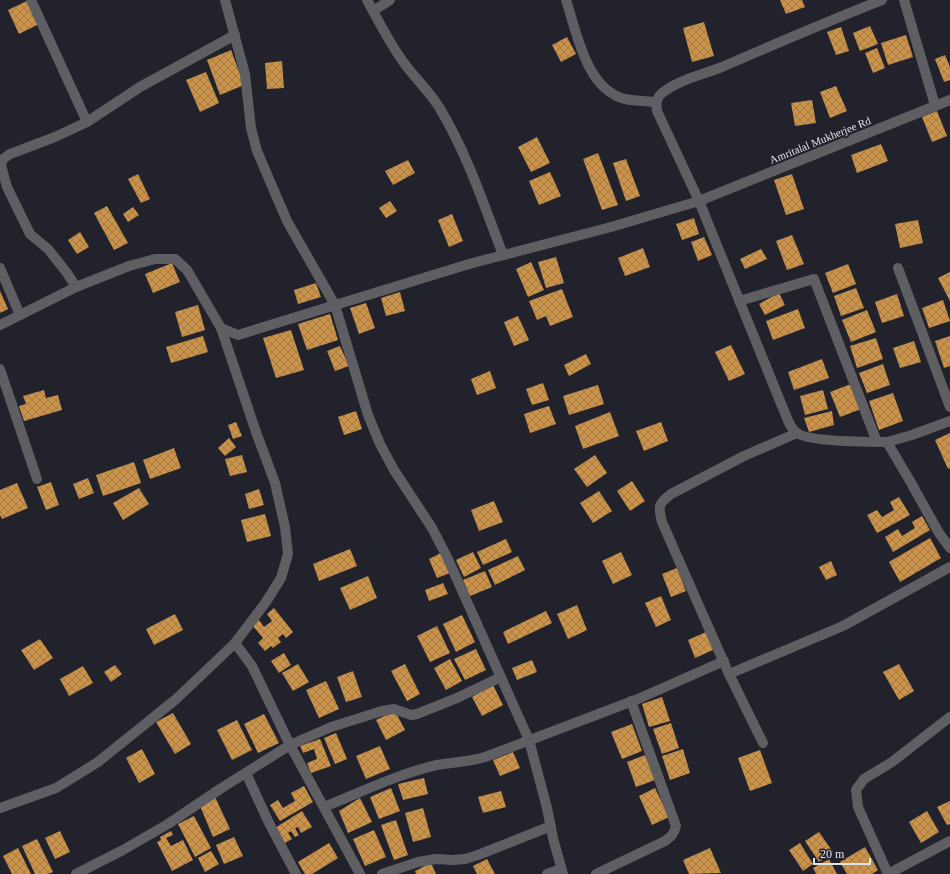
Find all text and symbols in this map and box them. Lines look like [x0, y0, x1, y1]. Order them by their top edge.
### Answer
street label: Amritalal Mukherjee Rd [768, 114, 873, 166]
scale bar [814, 840, 870, 866]
text: 20 m [820, 847, 845, 861]

